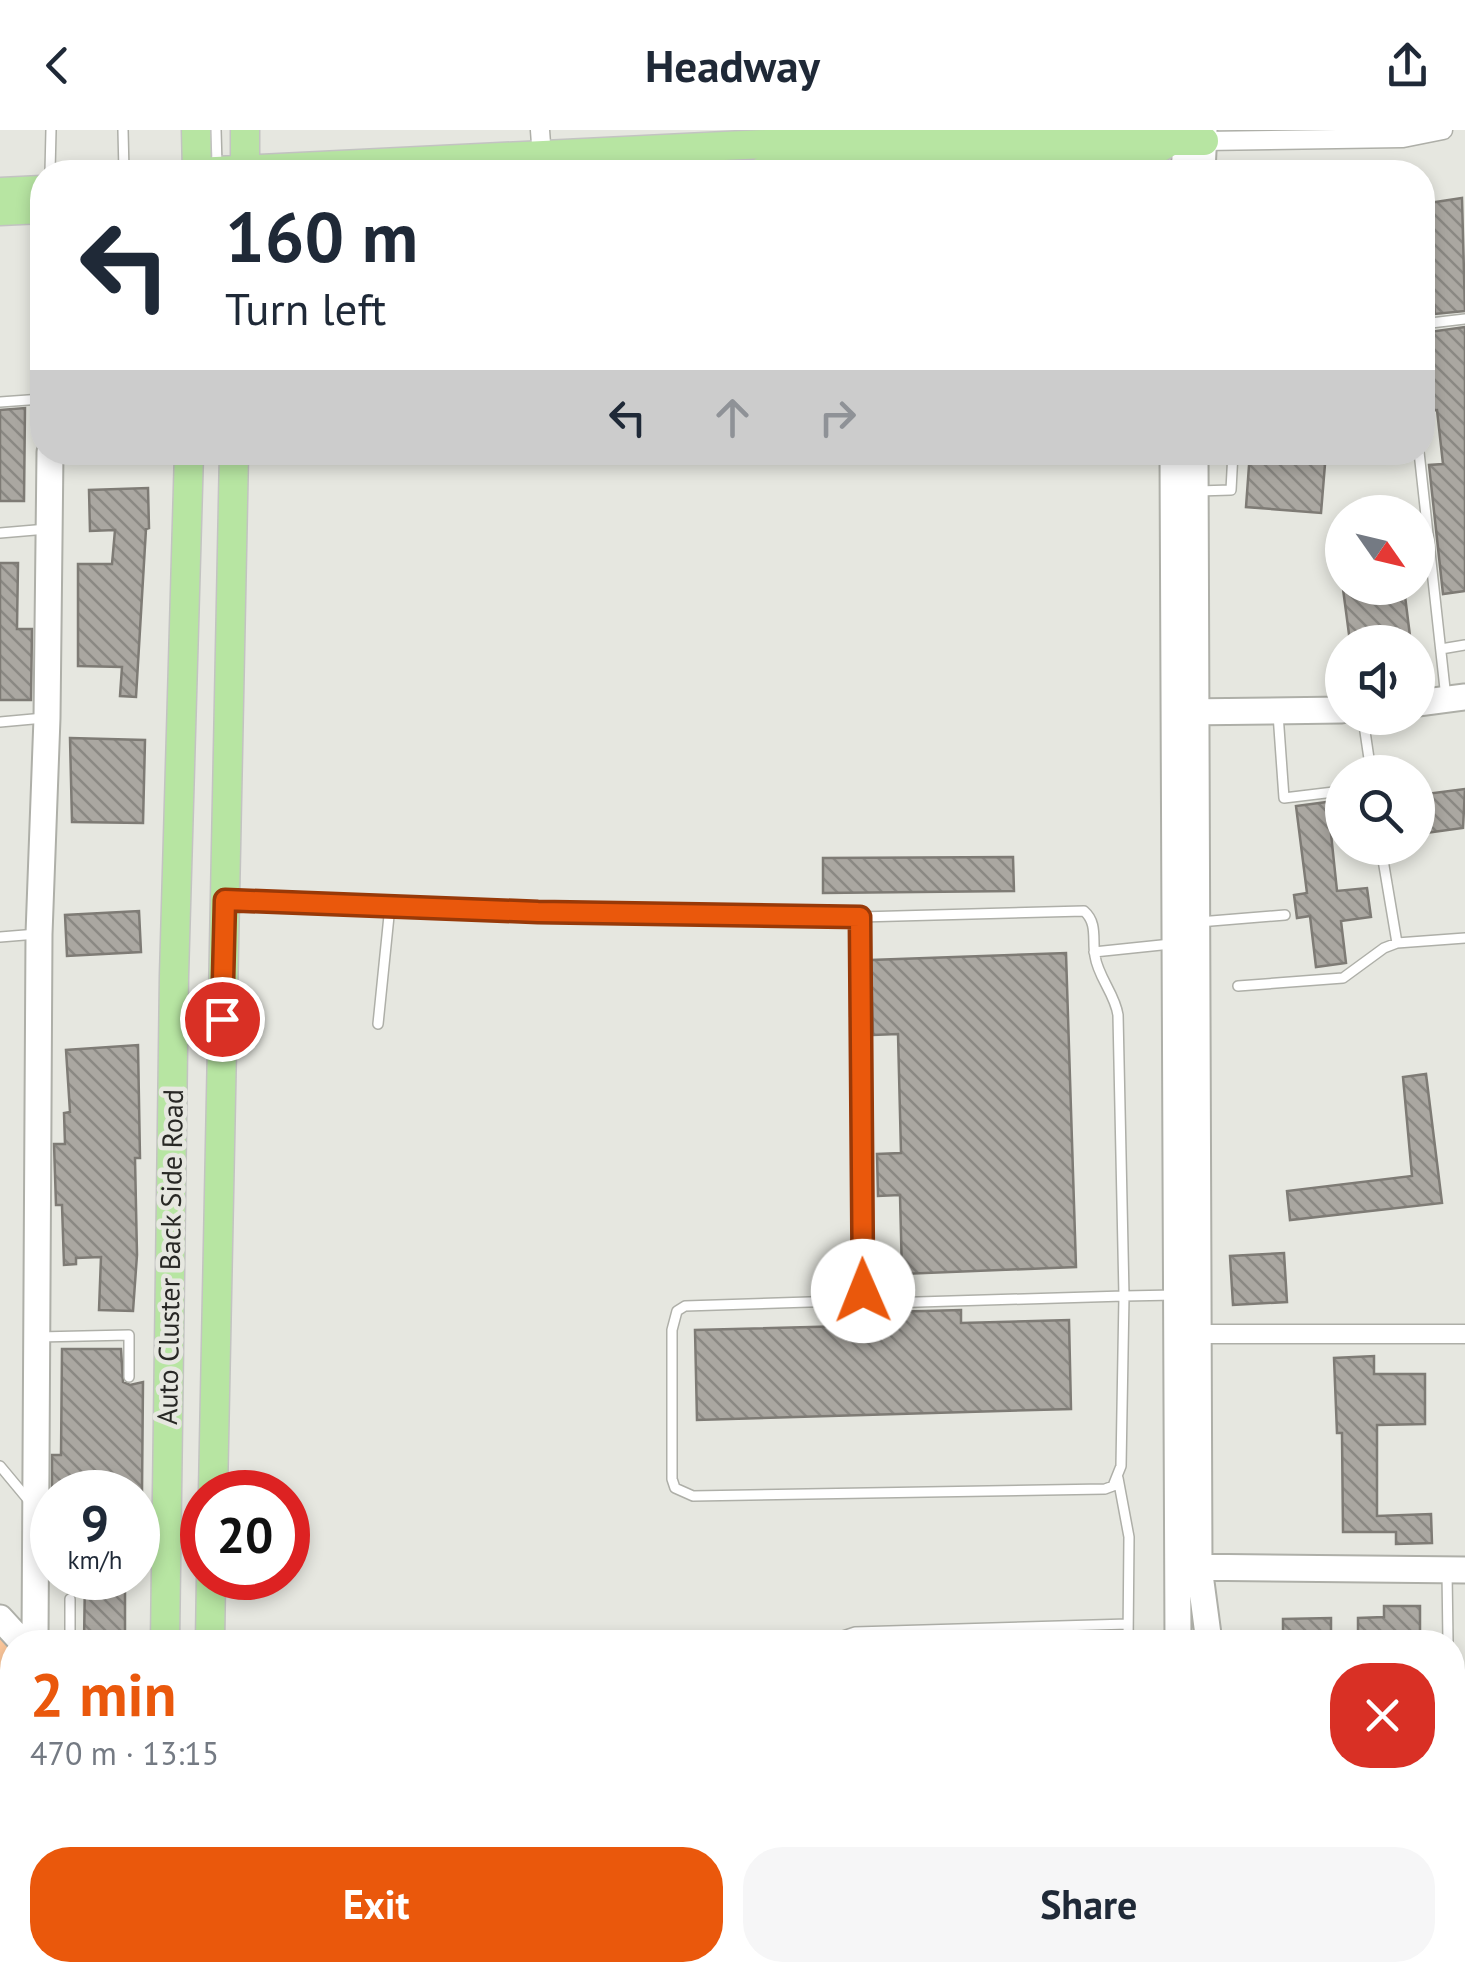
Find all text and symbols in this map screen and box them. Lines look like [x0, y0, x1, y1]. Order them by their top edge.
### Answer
text: Headway [645, 36, 820, 94]
icon: back [30, 38, 85, 93]
icon: share [1380, 38, 1435, 93]
text: 160 m [225, 191, 418, 281]
icon: left [60, 200, 190, 330]
text: Turn left [225, 279, 386, 337]
icon: left [600, 390, 655, 445]
icon: ahead [705, 390, 760, 445]
icon: right [810, 390, 865, 445]
north arrow [1325, 495, 1435, 605]
map controls [1325, 495, 1435, 865]
button: sound [1325, 625, 1435, 735]
button: search [1325, 755, 1435, 865]
pin [180, 977, 265, 1062]
icon: arrive [195, 992, 250, 1047]
street label: Auto Cluster Back Side Road [148, 1089, 191, 1425]
position arrow [811, 1239, 915, 1343]
speed limit sign: 20 [180, 1470, 310, 1600]
text: 9 [81, 1490, 109, 1555]
text: km/h [68, 1544, 122, 1576]
text: 2 min [30, 1655, 176, 1733]
button: close [1330, 1663, 1435, 1768]
text: 470 m · 13:15 [30, 1732, 219, 1774]
button: Exit [30, 1847, 723, 1962]
button: Share [743, 1847, 1435, 1962]

